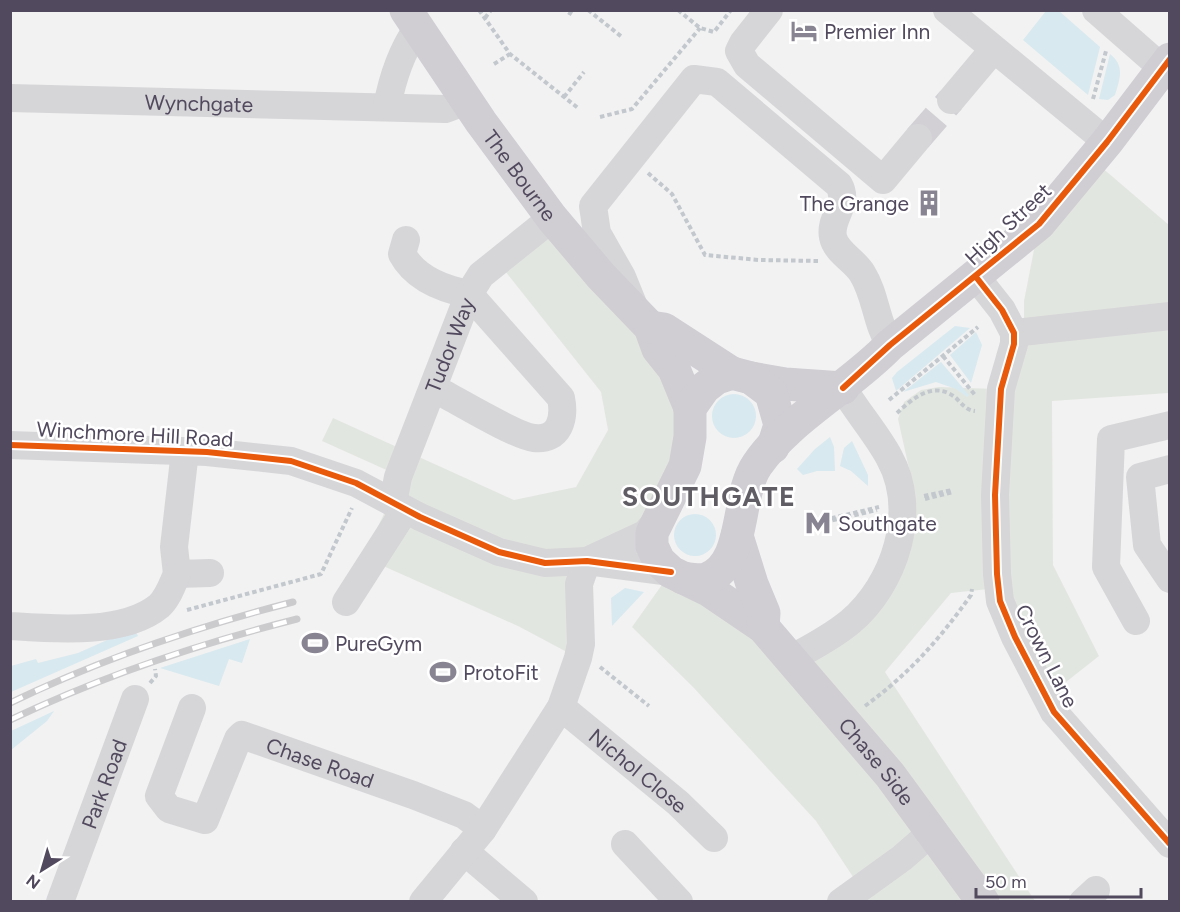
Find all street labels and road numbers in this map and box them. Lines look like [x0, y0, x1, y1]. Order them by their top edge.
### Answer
street label: Wynchgate [144, 89, 253, 117]
street label: The Bourne [479, 125, 562, 226]
street label: High Street [960, 178, 1056, 270]
street label: Tudor Way [419, 294, 479, 396]
street label: Winchmore Hill Road [36, 416, 234, 452]
street label: Crown Lane [1010, 600, 1084, 712]
street label: Chase Side [834, 712, 920, 810]
street label: Nichol Close [584, 723, 693, 818]
street label: Chase Road [263, 732, 377, 793]
street label: Park Road [76, 736, 132, 832]

